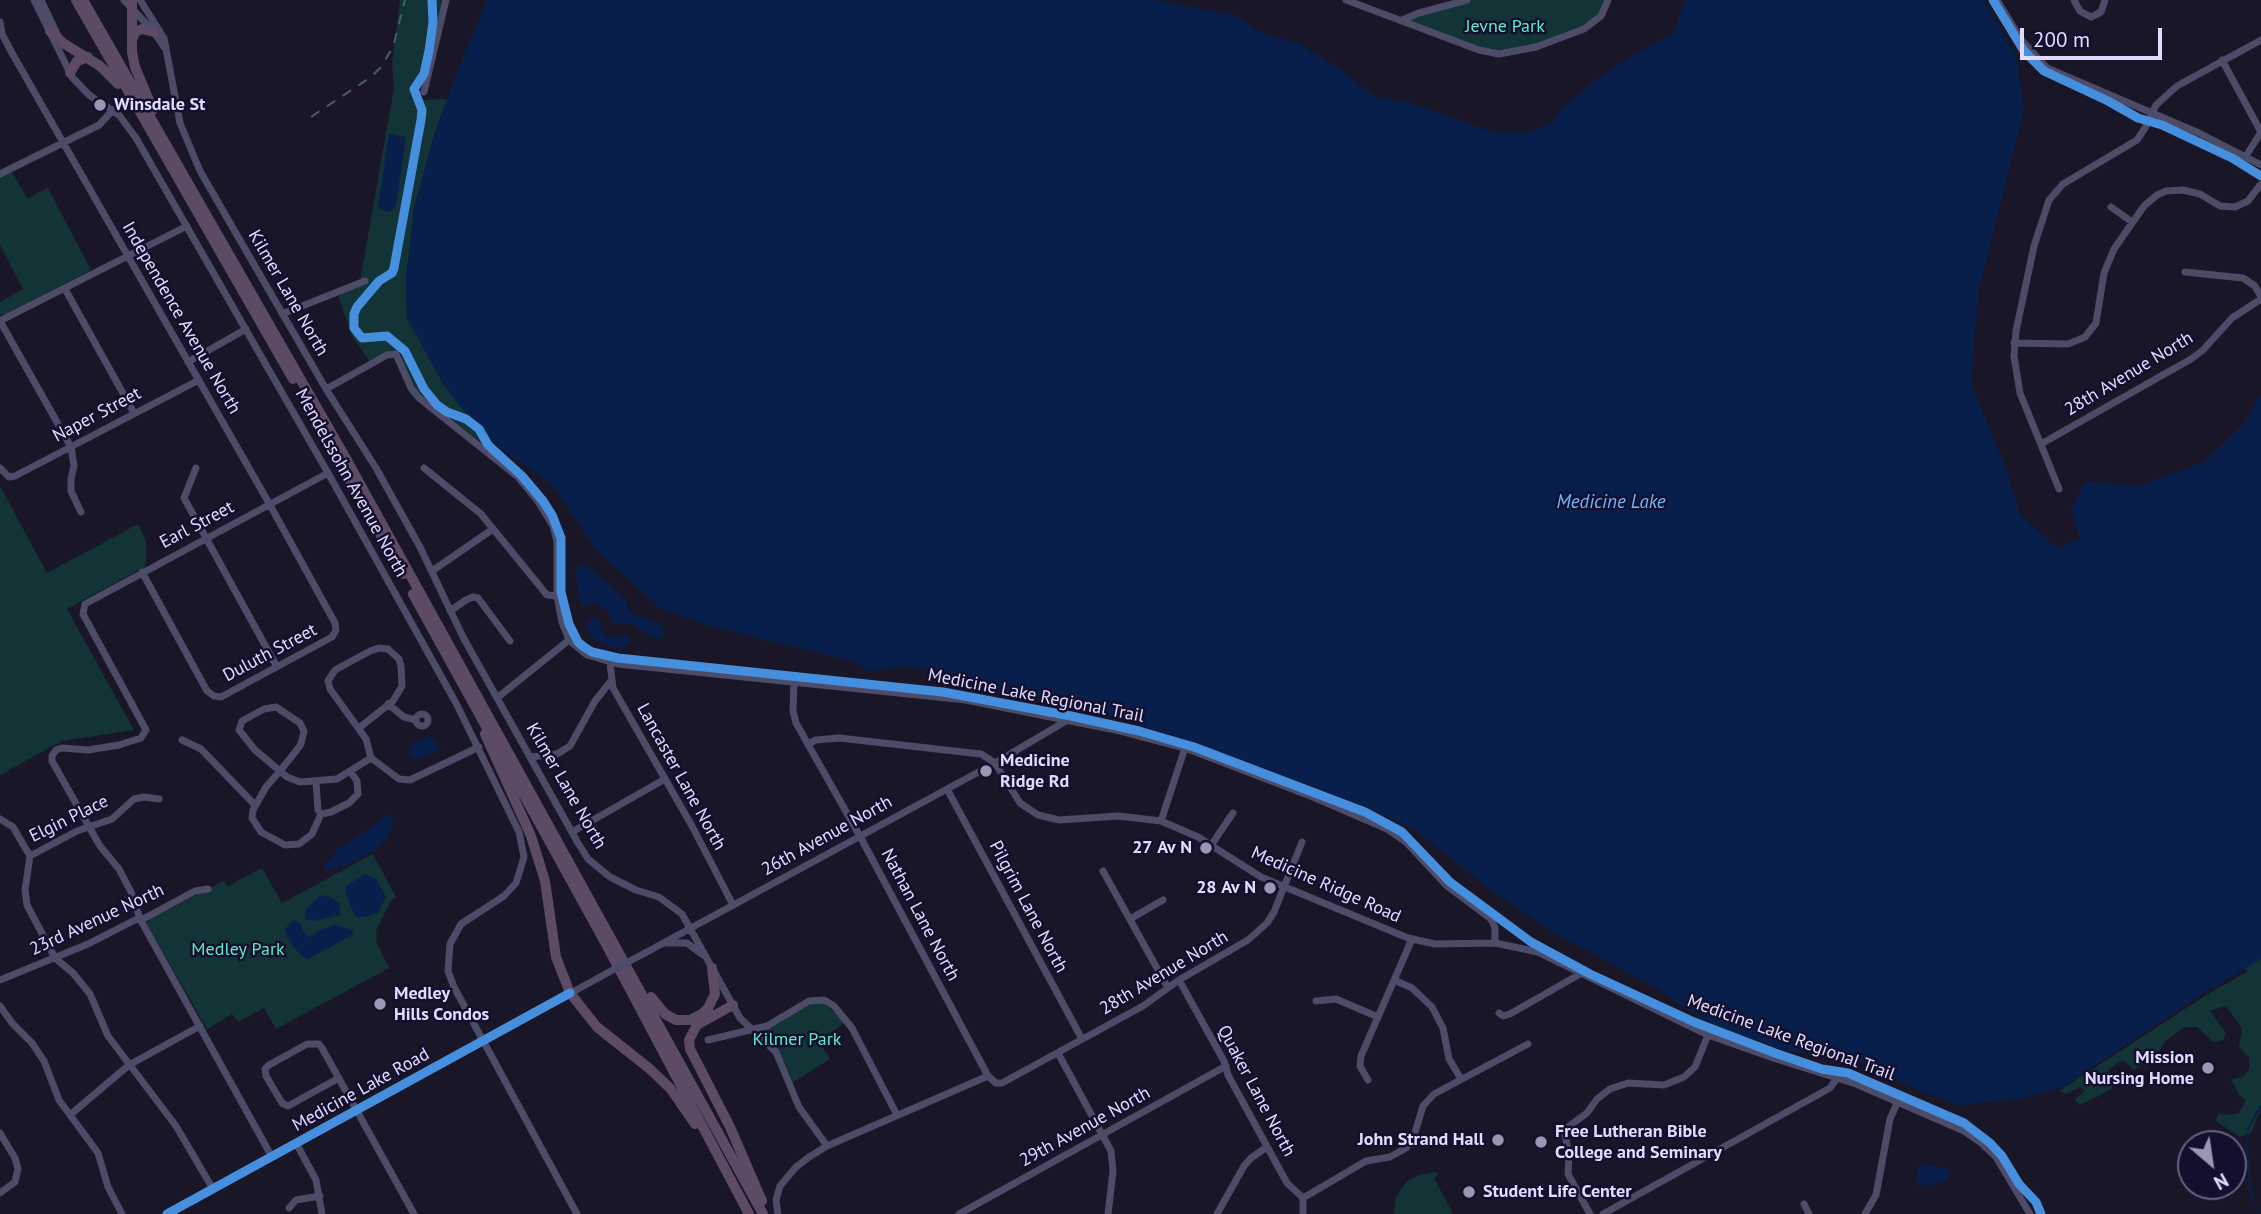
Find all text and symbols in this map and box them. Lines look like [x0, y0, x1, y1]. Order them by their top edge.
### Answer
scale bar [2023, 14, 2165, 58]
park label: Jevne Park [1465, 16, 1545, 38]
text: 200 m [2033, 26, 2090, 53]
place label: Winsdale St [114, 94, 205, 116]
marker: Winsdale St [92, 97, 108, 113]
street label: Independence Avenue North [117, 218, 245, 418]
street label: Kilmer Lane North [243, 226, 333, 360]
street label: 28th Avenue North [2061, 327, 2197, 421]
street label: Naper Street [49, 383, 145, 447]
street label: Mendelssohn Avenue North [290, 385, 412, 581]
water label: Medicine Lake [1556, 492, 1666, 514]
street label: Earl Street [156, 497, 238, 553]
street label: Duluth Street [219, 619, 321, 687]
street label: Medicine Lake Regional Trail [926, 664, 1146, 728]
street label: Lancaster Lane North [632, 700, 730, 854]
street label: Kilmer Lane North [521, 719, 611, 853]
place label: Medicine Ridge Rd [1000, 750, 1070, 792]
marker: Medicine Ridge Rd [978, 763, 994, 779]
street label: Elgin Place [26, 791, 112, 847]
street label: 26th Avenue North [758, 791, 896, 881]
street label: Pilgrim Lane North [984, 837, 1072, 977]
place label: 27 Av N [1132, 837, 1192, 859]
marker: 27 Av N [1198, 840, 1214, 856]
street label: Medicine Ridge Road [1248, 842, 1404, 928]
street label: Nathan Lane North [876, 845, 964, 985]
place label: 28 Av N [1196, 877, 1256, 899]
street label: 23rd Avenue North [26, 879, 168, 961]
marker: 28 Av N [1262, 880, 1278, 896]
street label: 28th Avenue North [1096, 926, 1232, 1020]
park label: Medley Park [191, 939, 285, 961]
place label: Medley Hills Condos [394, 983, 489, 1026]
street label: Medicine Lake Regional Trail [1684, 990, 1898, 1086]
marker: Medley Hills Condos [372, 996, 388, 1012]
street label: Quaker Lane North [1212, 1022, 1300, 1160]
park label: Kilmer Park [753, 1029, 841, 1051]
street label: Medicine Lake Road [289, 1043, 433, 1137]
place label: Mission Nursing Home [2085, 1047, 2194, 1090]
marker: Mission Nursing Home [2200, 1060, 2216, 1076]
street label: 29th Avenue North [1016, 1082, 1154, 1172]
place label: Free Lutheran Bible College and Seminary [1555, 1121, 1722, 1164]
place label: John Strand Hall [1358, 1129, 1484, 1151]
north arrow [2177, 1130, 2247, 1200]
marker: John Strand Hall [1490, 1132, 1506, 1148]
marker: Free Lutheran Bible College and Seminary [1533, 1134, 1549, 1150]
text: N [2210, 1168, 2232, 1195]
place label: Student Life Center [1483, 1181, 1631, 1203]
marker: Student Life Center [1461, 1184, 1477, 1200]

